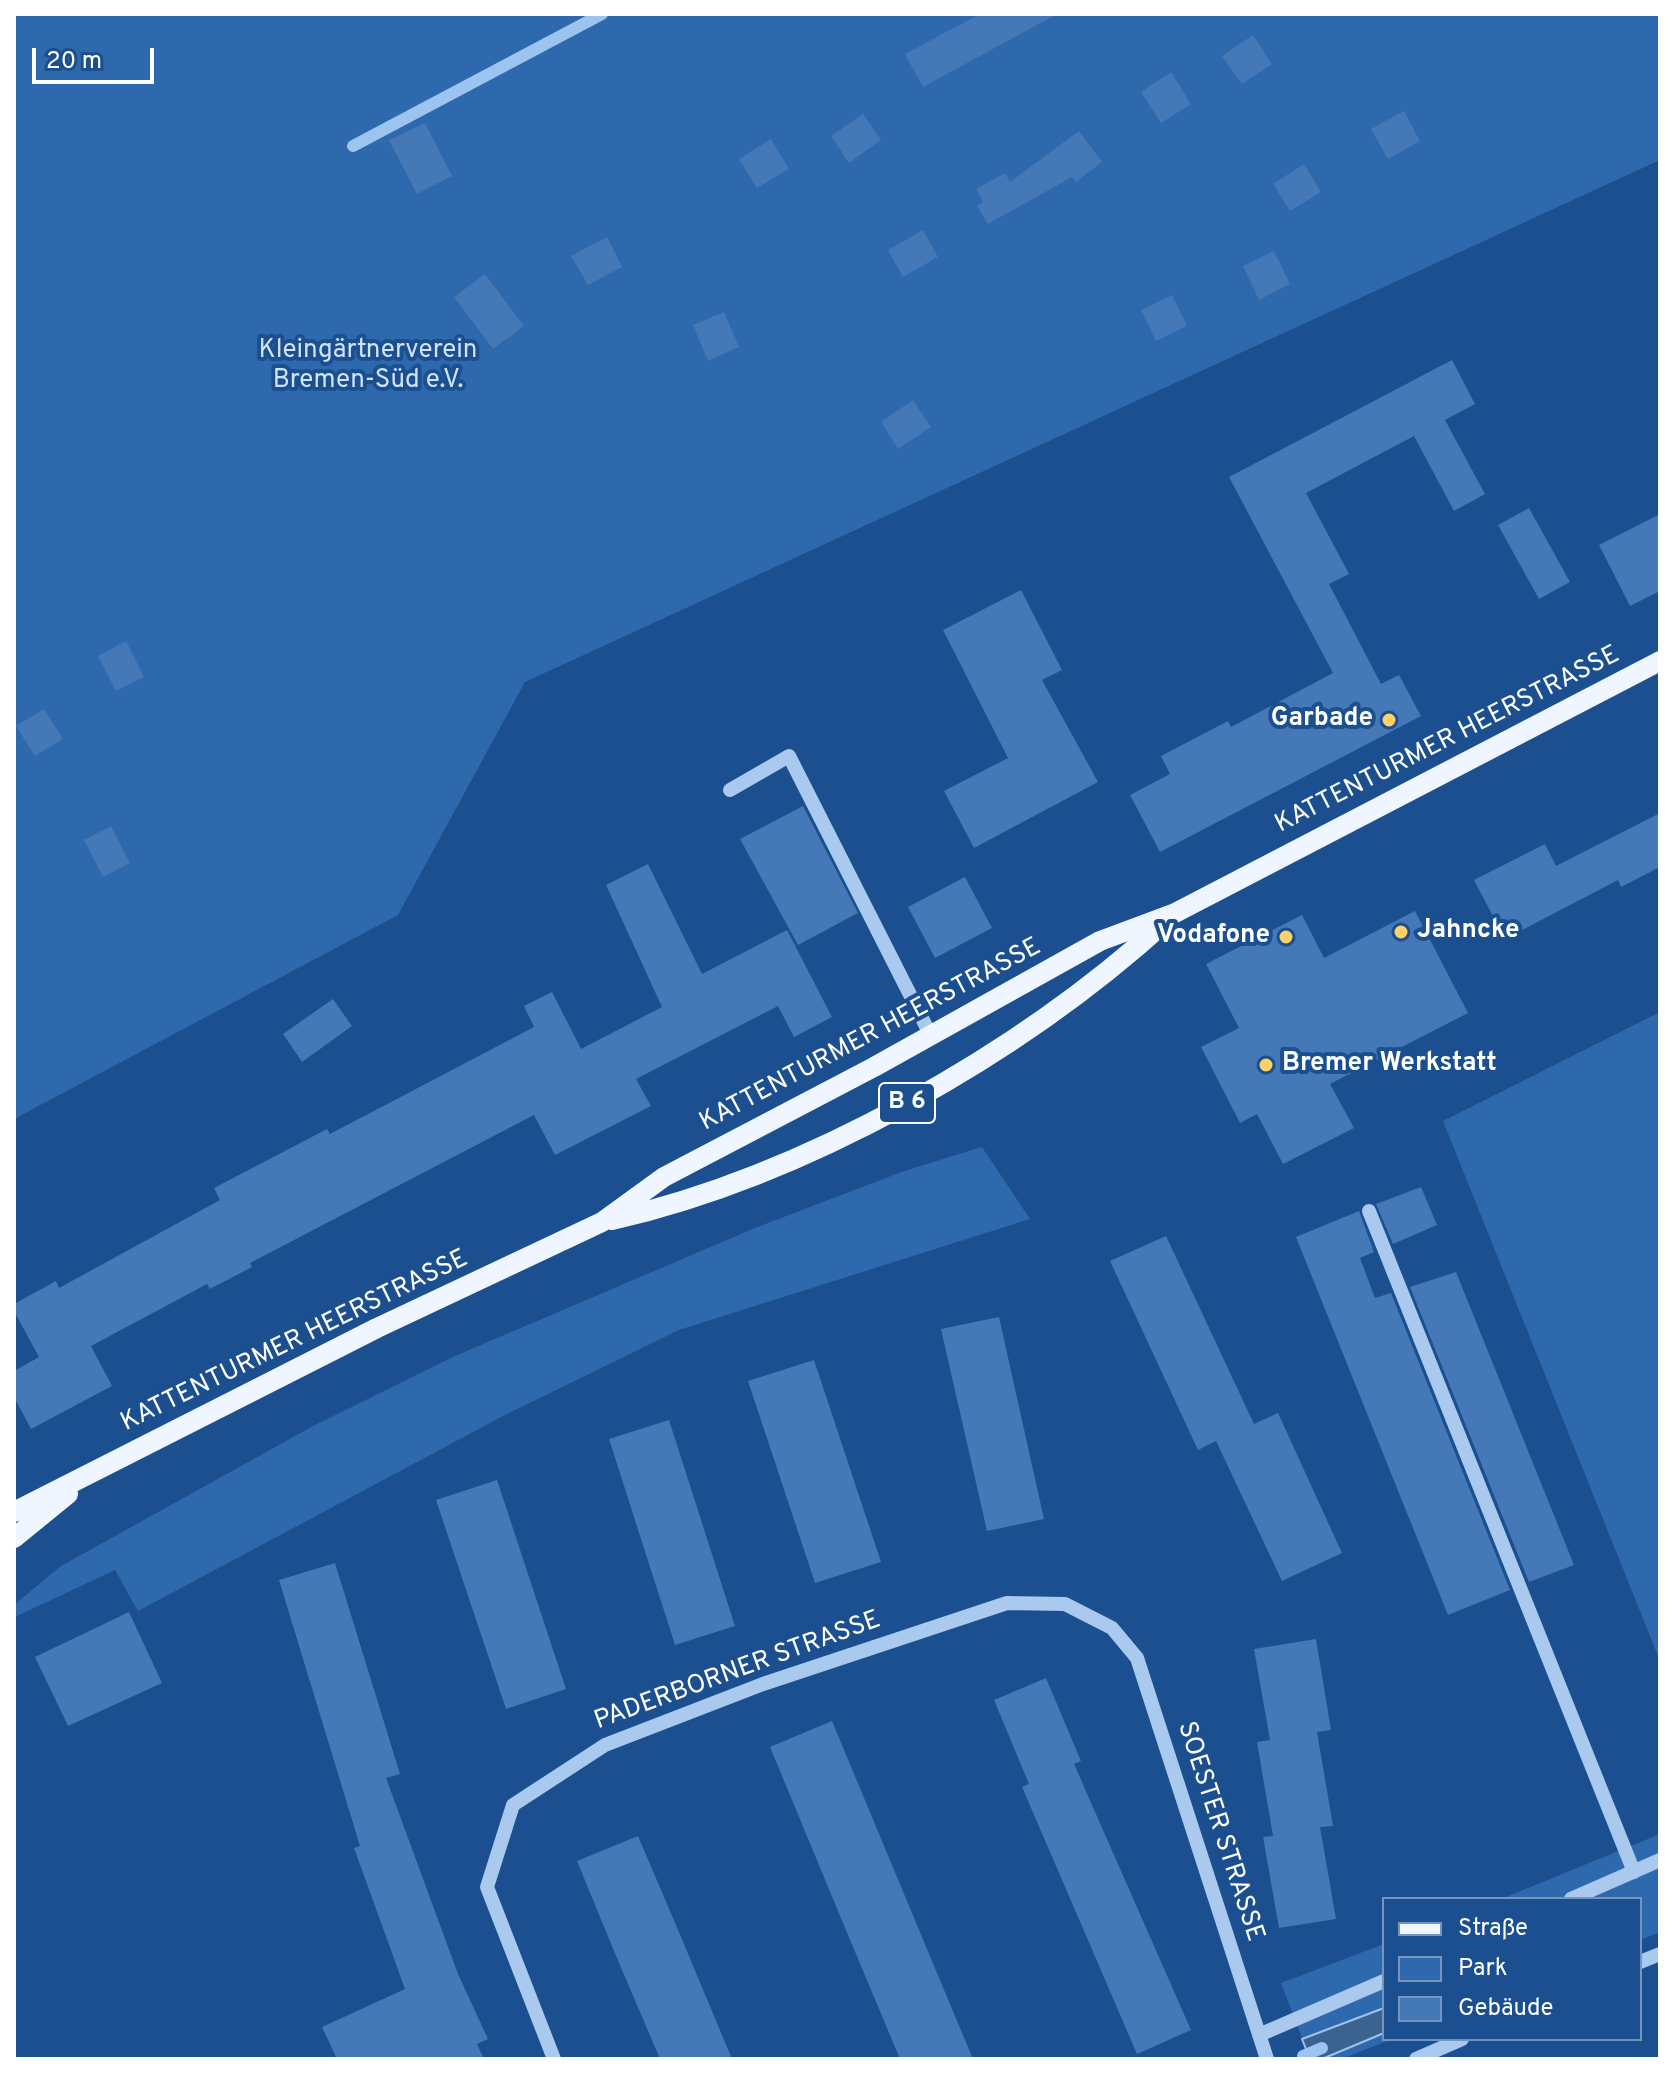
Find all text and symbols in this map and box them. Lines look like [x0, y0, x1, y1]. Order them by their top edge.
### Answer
scale bar [36, 32, 158, 82]
text: 20 m [46, 47, 102, 77]
park label: Kleingärtnerverein Bremen-Süd e.V. [259, 336, 477, 398]
street label: KATTENTURMER HEERSTRASSE [1271, 640, 1625, 842]
place label: Garbade [1271, 704, 1373, 736]
marker: Garbade [1380, 711, 1398, 729]
place label: Jahncke [1417, 916, 1520, 948]
place label: Vodafone [1157, 921, 1270, 953]
marker: Jahncke [1392, 923, 1410, 941]
marker: Vodafone [1277, 928, 1295, 946]
street label: KATTENTURMER HEERSTRASSE [695, 933, 1047, 1139]
place label: Bremer Werkstatt [1282, 1049, 1497, 1081]
marker: Bremer Werkstatt [1257, 1056, 1275, 1074]
road number: B 6 [879, 1083, 935, 1123]
street label: KATTENTURMER HEERSTRASSE [116, 1244, 474, 1440]
street label: PADERBORNER STRASSE [591, 1606, 885, 1738]
street label: SOESTER STRASSE [1169, 1718, 1269, 1946]
legend [1382, 1897, 1642, 2041]
text: Straße [1458, 1914, 1528, 1944]
text: Park [1458, 1954, 1508, 1984]
text: Gebäude [1458, 1994, 1553, 2024]

